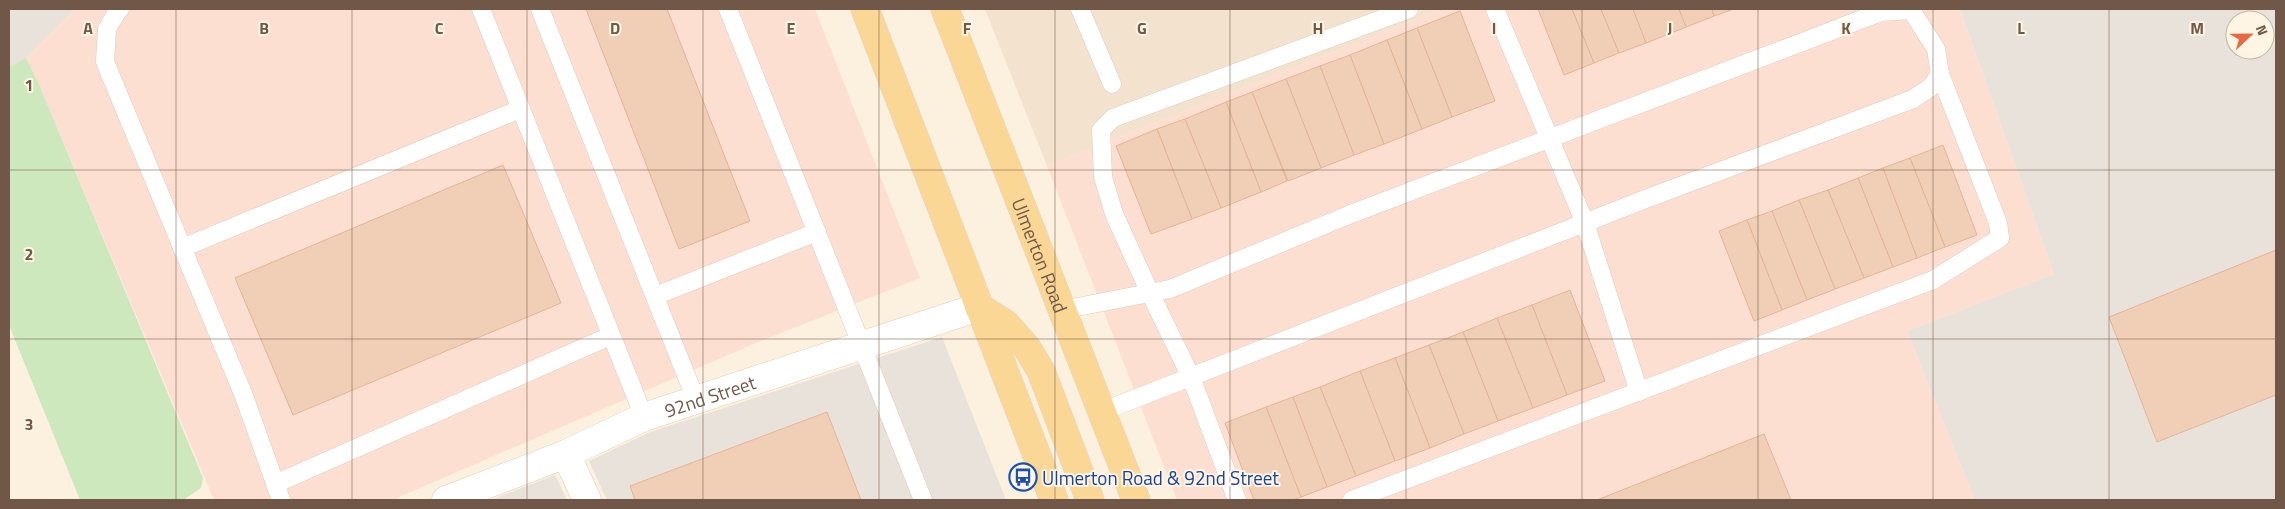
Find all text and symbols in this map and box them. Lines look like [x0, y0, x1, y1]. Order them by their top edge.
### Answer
north arrow [2225, 10, 2275, 60]
text: A [83, 16, 93, 40]
text: B [259, 16, 269, 40]
text: C [435, 16, 444, 40]
text: D [610, 16, 620, 40]
text: E [787, 16, 796, 40]
text: F [963, 16, 972, 40]
text: G [1137, 16, 1147, 40]
text: H [1313, 16, 1323, 40]
text: I [1492, 16, 1496, 40]
text: J [1668, 16, 1672, 40]
text: K [1841, 16, 1851, 40]
text: L [2017, 16, 2025, 40]
text: M [2190, 16, 2204, 40]
text: N [2251, 22, 2274, 38]
text: 1 [25, 73, 33, 97]
street label: Ulmerton Road [1005, 193, 1076, 317]
text: 2 [25, 242, 33, 266]
street label: 92nd Street [660, 367, 760, 424]
text: 3 [25, 412, 33, 436]
bus stop icon: Ulmerton Road & 92nd Street [1008, 462, 1038, 492]
place label: Ulmerton Road & 92nd Street [1042, 463, 1279, 492]

